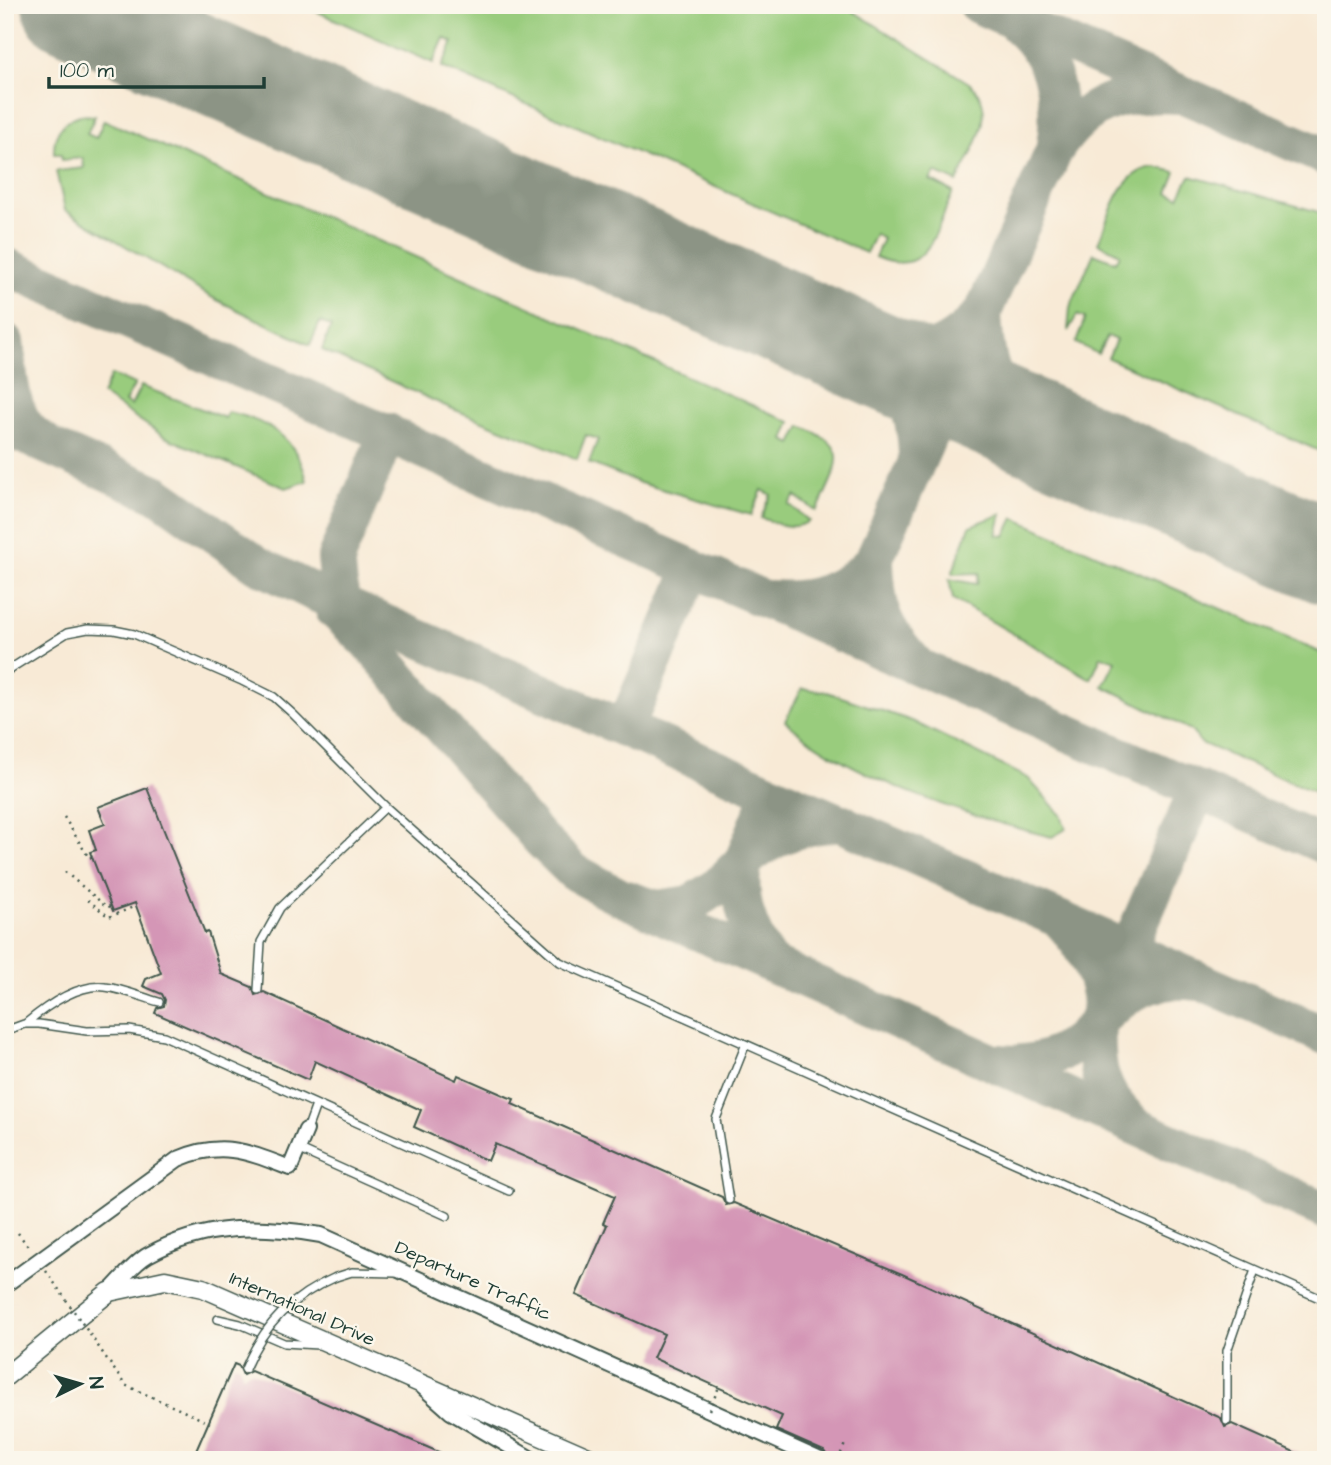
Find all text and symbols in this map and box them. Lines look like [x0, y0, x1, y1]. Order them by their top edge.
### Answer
scale bar [49, 46, 264, 90]
text: 100 m [60, 56, 115, 85]
street label: Departure Traffic [391, 1234, 555, 1328]
street label: International Drive [225, 1265, 379, 1353]
north arrow [46, 1350, 116, 1420]
text: N [81, 1376, 109, 1390]

